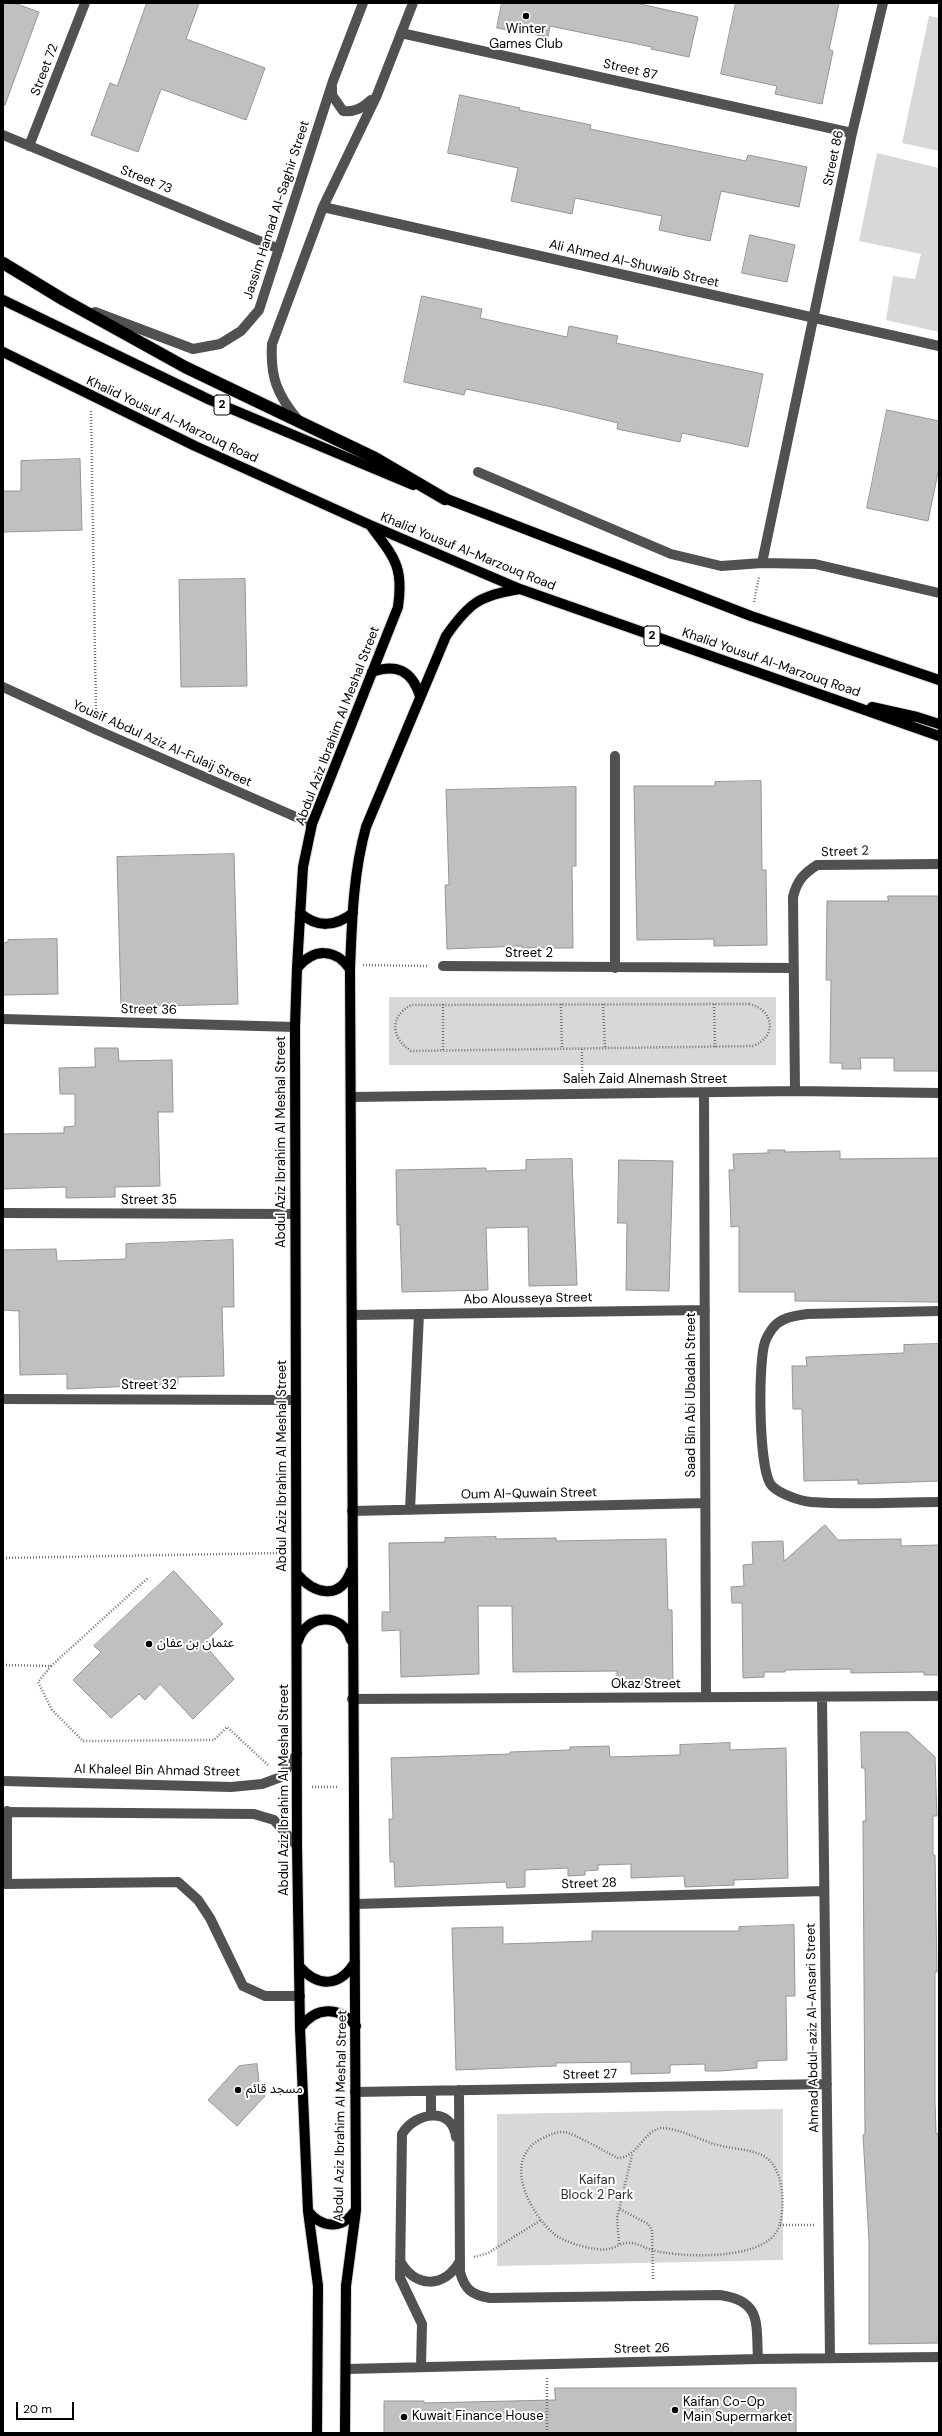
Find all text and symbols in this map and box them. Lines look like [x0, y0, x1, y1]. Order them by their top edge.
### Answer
marker: Winter Games Club [521, 11, 531, 21]
place label: Winter Games Club [489, 22, 563, 53]
street label: Street 72 [28, 42, 62, 98]
street label: Street 87 [602, 56, 658, 84]
street label: Jassim Hamad Al-Saghir Street [241, 119, 313, 301]
street label: Street 86 [821, 129, 847, 187]
street label: Street 73 [118, 163, 174, 197]
street label: Ali Ahmed Al-Shuwaib Street [547, 237, 721, 291]
street label: Khalid Yousuf Al-Marzouq Road [84, 373, 260, 467]
road number: 2 [214, 395, 230, 415]
street label: Khalid Yousuf Al-Marzouq Road [378, 510, 558, 594]
street label: Abdul Aziz Ibrahim Al Meshal Street [293, 624, 383, 828]
street label: Khalid Yousuf Al-Marzouq Road [680, 625, 862, 701]
road number: 2 [644, 626, 660, 646]
street label: Yousif Abdul Aziz Al-Fulaij Street [70, 697, 254, 791]
street label: Street 2 [821, 843, 869, 861]
street label: Street 2 [505, 946, 553, 962]
street label: Street 36 [121, 1002, 177, 1018]
street label: Abdul Aziz Ibrahim Al Meshal Street [274, 1036, 290, 1248]
street label: Saleh Zaid Alnemash Street [563, 1072, 727, 1088]
street label: Street 35 [121, 1193, 177, 1209]
street label: Abo Alousseya Street [463, 1290, 593, 1308]
street label: Saad Bin Abi Ubadah Street [684, 1312, 700, 1478]
street label: Abdul Aziz Ibrahim Al Meshal Street [275, 1360, 291, 1572]
street label: Street 32 [121, 1378, 177, 1394]
street label: Oum Al-Quwain Street [461, 1485, 597, 1503]
place label: عثمان بن عفان [157, 1636, 234, 1652]
marker: عثمان بن عفان [144, 1639, 154, 1649]
street label: Okaz Street [611, 1677, 681, 1693]
street label: Abdul Aziz Ibrahim Al Meshal Street [277, 1684, 293, 1896]
street label: Al Khaleel Bin Ahmad Street [74, 1762, 240, 1780]
street label: Street 28 [561, 1875, 617, 1893]
street label: Ahmad Abdul-aziz Al-Ansari Street [803, 1923, 823, 2133]
street label: Abdul Aziz Ibrahim Al Meshal Street [331, 2010, 351, 2222]
street label: Street 27 [563, 2067, 617, 2083]
place label: مسجد قائم [246, 2082, 303, 2098]
marker: مسجد قائم [233, 2085, 243, 2095]
park label: Kaifan Block 2 Park [561, 2173, 633, 2204]
street label: Street 26 [614, 2341, 670, 2357]
scale bar [18, 2394, 76, 2420]
place label: Kaifan Co-Op Main Supermarket [683, 2395, 792, 2426]
text: 20 m [23, 2401, 52, 2417]
marker: Kaifan Co-Op Main Supermarket [670, 2405, 680, 2415]
place label: Kuwait Finance House [412, 2409, 544, 2425]
marker: Kuwait Finance House [399, 2412, 409, 2422]

